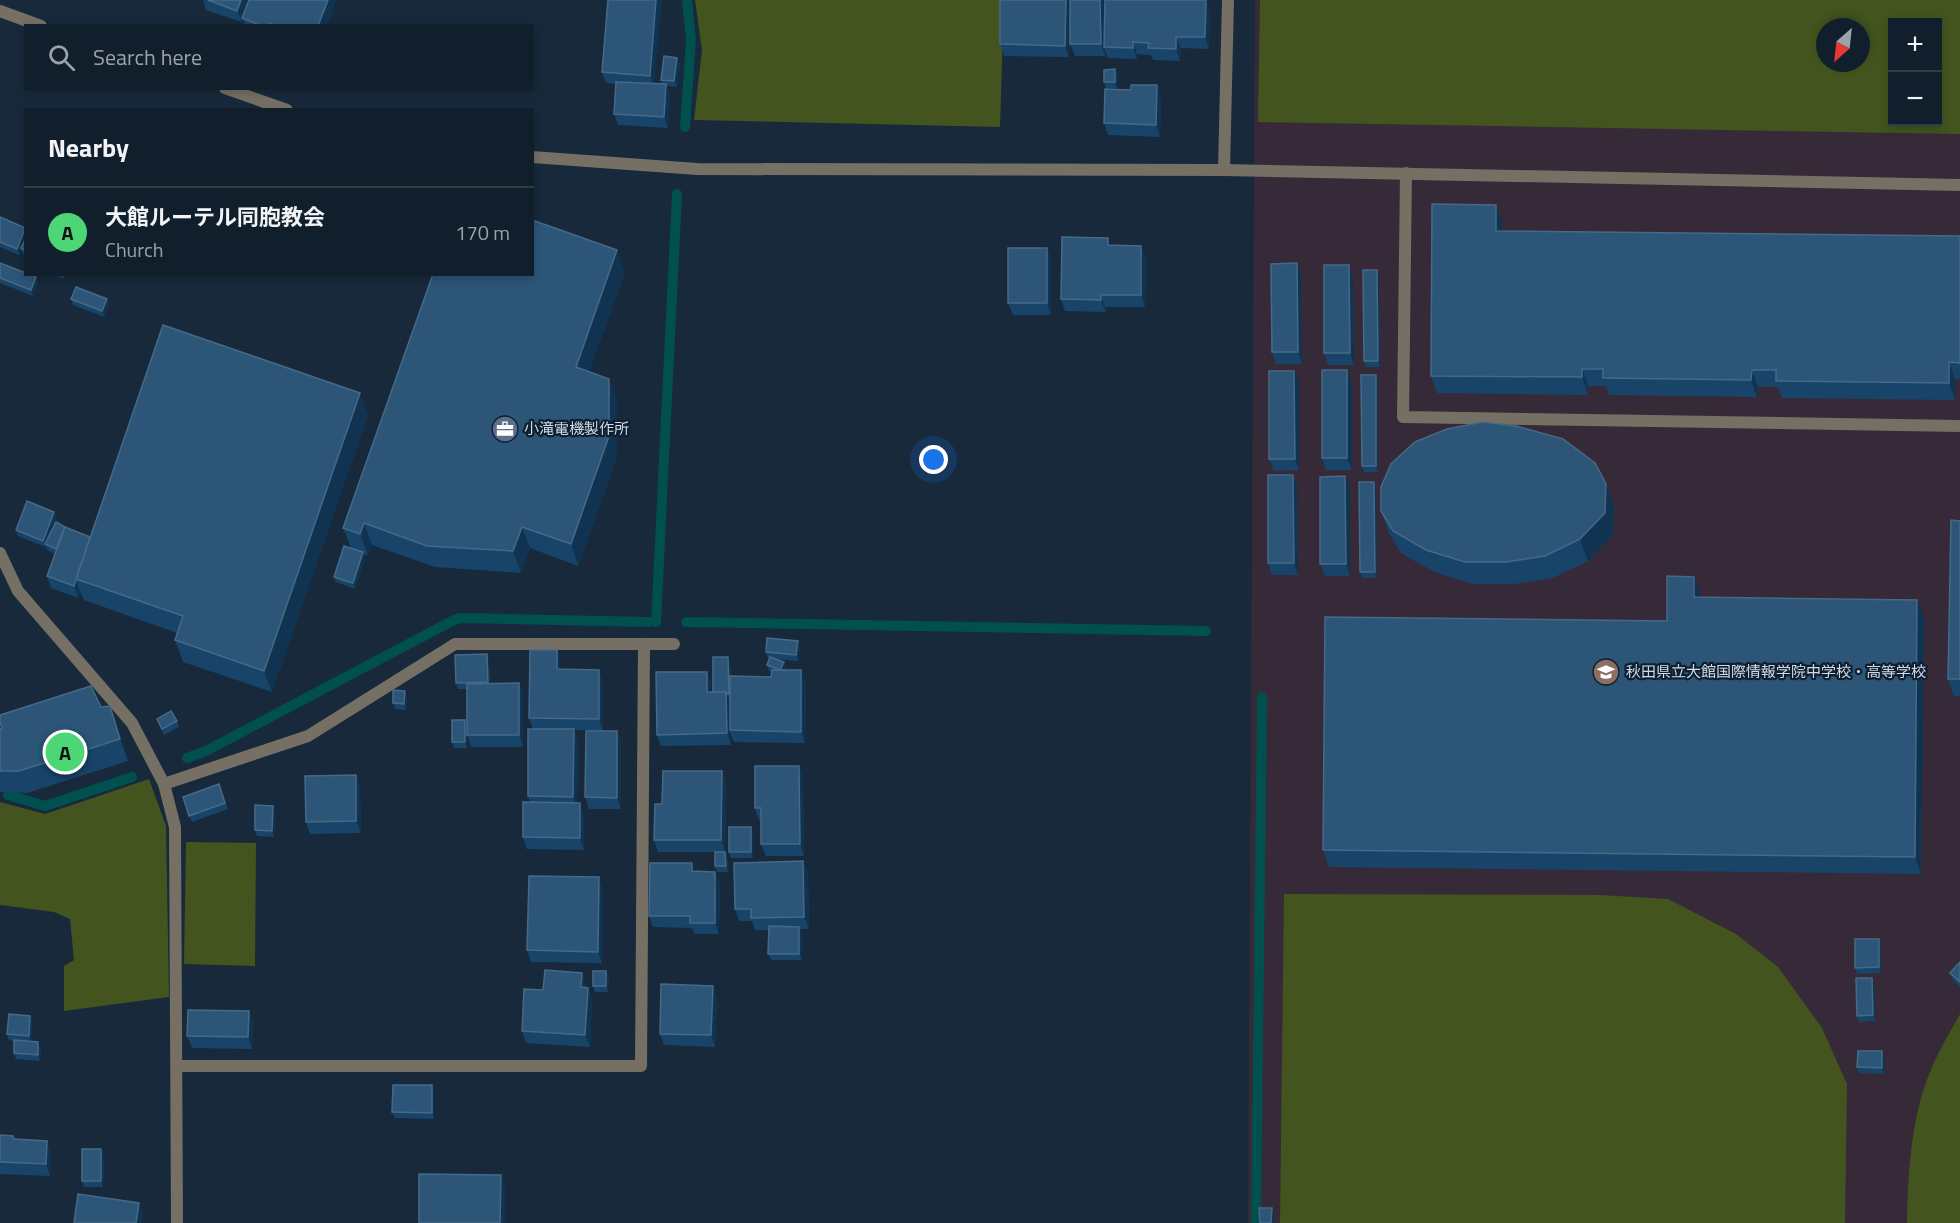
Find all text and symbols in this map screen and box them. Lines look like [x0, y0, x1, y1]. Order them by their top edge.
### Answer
north arrow [1816, 18, 1870, 72]
map controls [1888, 18, 1942, 126]
button: + [1888, 18, 1942, 72]
search box [24, 24, 534, 90]
text: Search here [93, 40, 202, 74]
icon: search [45, 41, 78, 74]
button: − [1888, 72, 1942, 126]
text: Nearby [48, 128, 129, 167]
text: 大館ルーテル同胞教会 [105, 200, 325, 234]
text: A [61, 217, 74, 248]
text: 170 m [455, 217, 510, 248]
text: Church [105, 234, 163, 265]
office icon: 小滝電機製作所 [490, 414, 520, 444]
place label: 小滝電機製作所 [524, 417, 629, 440]
your location [919, 445, 948, 474]
school or university icon: 秋田県立大館国際情報学院中学校・高等学校 [1591, 657, 1621, 687]
place label: 秋田県立大館国際情報学院中学校・高等学校 [1626, 660, 1926, 683]
pin: A [46, 730, 84, 774]

